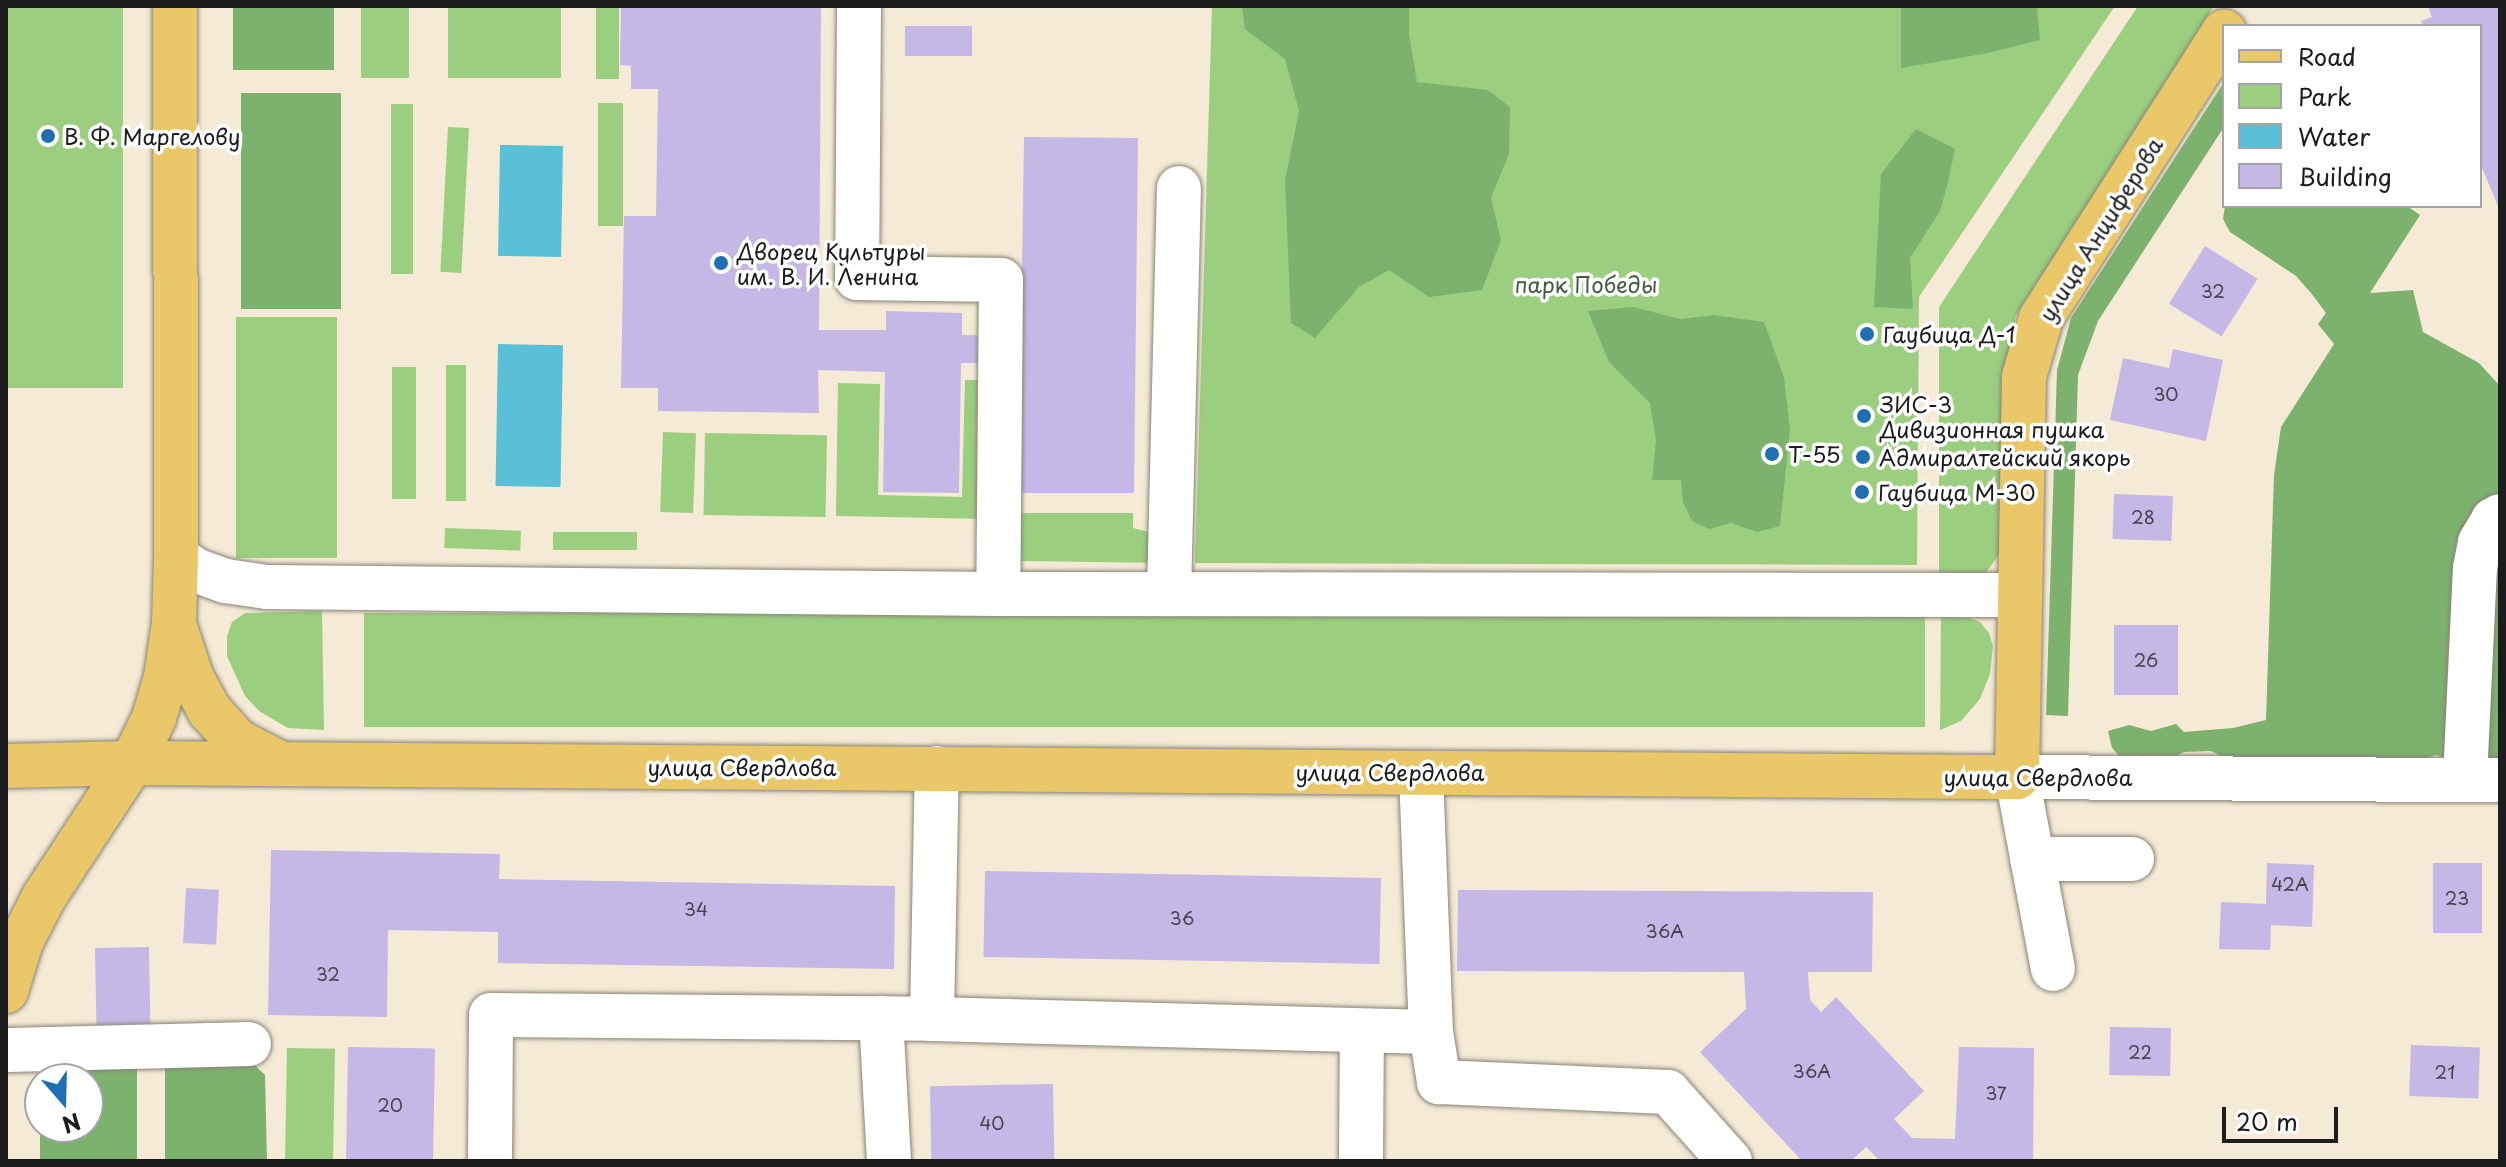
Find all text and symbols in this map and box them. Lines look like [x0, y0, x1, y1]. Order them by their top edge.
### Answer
legend [2222, 24, 2482, 208]
text: Road [2298, 38, 2356, 74]
text: Park [2298, 78, 2352, 114]
text: Water [2298, 118, 2370, 154]
place label: В. Ф. Маргелову [64, 123, 241, 149]
marker: В. Ф. Маргелову [39, 127, 57, 145]
street label: улица Анциферова [2032, 132, 2168, 326]
text: Building [2298, 158, 2392, 194]
place label: Дворец Культуры им. В. И. Ленина [737, 237, 927, 288]
marker: Дворец Культуры им. В. И. Ленина [712, 254, 730, 272]
park label: парк Победы [1514, 271, 1658, 297]
house number: 32 [2201, 280, 2225, 302]
place label: Гаубица Д-1 [1883, 321, 2017, 347]
marker: Гаубица Д-1 [1858, 325, 1876, 343]
house number: 30 [2153, 383, 2179, 405]
place label: ЗИС-3 Дивизионная пушка [1880, 390, 2105, 442]
marker: ЗИС-3 Дивизионная пушка [1855, 407, 1873, 425]
place label: Т-55 [1788, 441, 1840, 467]
place label: Адмиралтейский якорь [1879, 444, 2132, 470]
marker: Т-55 [1763, 445, 1781, 463]
marker: Адмиралтейский якорь [1854, 448, 1872, 466]
place label: Гаубица М-30 [1878, 479, 2036, 505]
marker: Гаубица М-30 [1853, 483, 1871, 501]
house number: 28 [2131, 506, 2155, 528]
house number: 26 [2134, 649, 2158, 671]
street label: улица Свердлова [647, 754, 837, 780]
street label: улица Свердлова [1295, 759, 1485, 785]
street label: улица Свердлова [1943, 764, 2133, 790]
house number: 42А [2271, 873, 2309, 895]
house number: 23 [2445, 887, 2469, 909]
house number: 34 [684, 898, 708, 920]
house number: 36 [1170, 907, 1194, 929]
house number: 36А [1646, 920, 1684, 942]
house number: 32 [316, 963, 340, 985]
house number: 22 [2128, 1041, 2152, 1063]
house number: 36А [1793, 1060, 1831, 1082]
house number: 21 [2435, 1061, 2455, 1083]
north arrow [24, 1063, 104, 1143]
house number: 37 [1985, 1082, 2007, 1104]
scale bar [2226, 1091, 2342, 1141]
house number: 20 [377, 1094, 403, 1116]
text: 20 m [2236, 1103, 2298, 1139]
text: N [58, 1106, 86, 1143]
house number: 40 [979, 1112, 1005, 1134]

